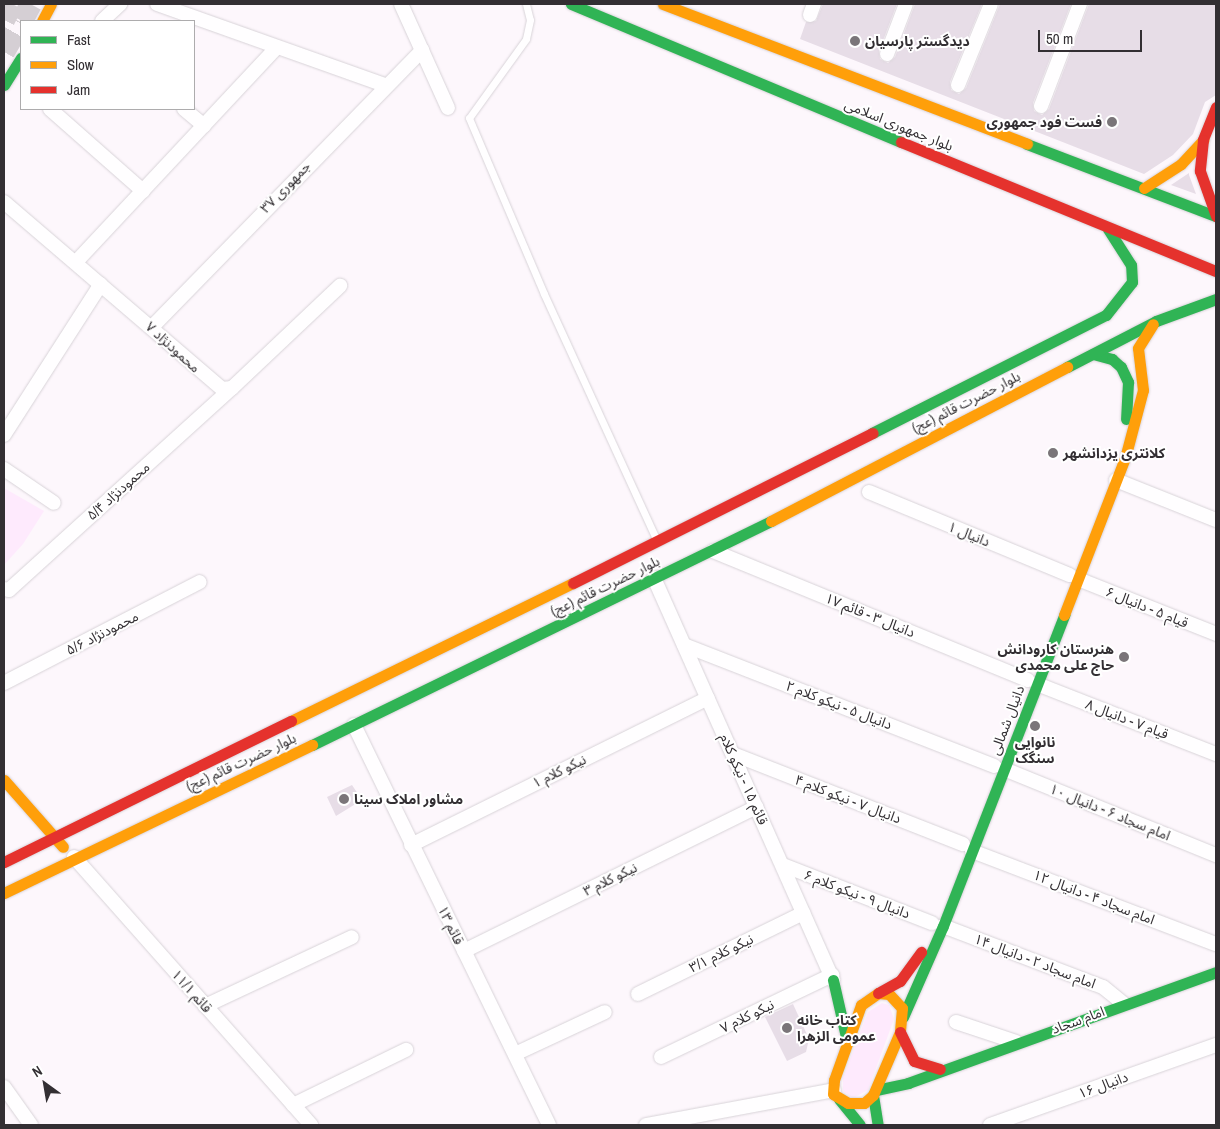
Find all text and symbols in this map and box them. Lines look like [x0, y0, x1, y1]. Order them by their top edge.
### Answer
legend [20, 20, 195, 110]
scale bar [1040, 20, 1144, 52]
text: 50 m [1046, 28, 1073, 49]
text: Fast [67, 29, 90, 50]
place label: دیدگستر پارسیان [865, 33, 970, 49]
marker: دیدگستر پارسیان [849, 35, 861, 47]
text: Slow [67, 54, 94, 75]
text: Jam [67, 79, 90, 100]
street label: بلوار جمهوری اسلامی [842, 96, 956, 154]
place label: فست فود جمهوری [987, 114, 1102, 130]
marker: فست فود جمهوری [1106, 116, 1118, 128]
street label: جمهوری ۳۷ [256, 158, 314, 216]
street label: محمودنژاد ۷ [142, 318, 204, 376]
street label: بلوار حضرت قائم (عج) [909, 367, 1023, 437]
place label: کلانتری یزدانشهر [1063, 445, 1165, 461]
marker: کلانتری یزدانشهر [1047, 447, 1059, 459]
street label: محمودنژاد ۵/۴ [83, 458, 153, 524]
street label: دانیال ۱ [945, 518, 993, 550]
street label: بلوار حضرت قائم (عج) [548, 552, 662, 620]
street label: قیام ۵ - دانیال ۶ [1103, 583, 1191, 631]
street label: دانیال ۳ - قائم ۱۷ [823, 589, 917, 641]
street label: محمودنژاد ۵/۶ [63, 608, 141, 658]
place label: هنرستان کارودانش حاج علی محمدی [998, 641, 1114, 674]
marker: هنرستان کارودانش حاج علی محمدی [1118, 651, 1130, 663]
street label: دانیال ۵ - نیکو کلام ۲ [784, 677, 894, 733]
street label: دانیال شمالی [986, 683, 1028, 757]
street label: قیام ۷ - دانیال ۸ [1083, 695, 1171, 743]
marker: نانوایی سنگک [1029, 720, 1041, 732]
street label: بلوار حضرت قائم (عج) [183, 729, 299, 795]
street label: قائم ۱۵ - نیکو کلام [716, 731, 772, 827]
place label: نانوایی سنگک [1015, 734, 1055, 766]
street label: نیکو کلام ۱ [529, 751, 589, 791]
street label: دانیال ۷ - نیکو کلام ۴ [793, 771, 903, 827]
street label: امام سجاد ۶ - دانیال ۱۰ [1047, 780, 1173, 844]
place label: مشاور املاک سینا [354, 791, 463, 807]
marker: مشاور املاک سینا [338, 793, 350, 805]
street label: نیکو کلام ۳ [580, 859, 640, 899]
street label: دانیال ۹ - نیکو کلام ۶ [802, 866, 912, 922]
street label: امام سجاد ۴ - دانیال ۱۲ [1031, 866, 1157, 928]
street label: قائم ۱۳ [434, 903, 468, 947]
street label: نیکو کلام ۳/۱ [686, 930, 756, 976]
street label: امام سجاد ۲ - دانیال ۱۴ [972, 930, 1098, 992]
street label: قائم ۱۱/۱ [168, 966, 216, 1016]
street label: نیکو کلام ٧ [717, 996, 777, 1036]
street label: امام سجاد [1049, 1003, 1107, 1037]
place label: کتاب خانه عمومی الزهرا [797, 1012, 876, 1044]
marker: کتاب خانه عمومی الزهرا [781, 1022, 793, 1034]
north arrow [20, 1059, 70, 1109]
text: N [29, 1061, 45, 1081]
street label: دانیال ۱۶ [1076, 1068, 1130, 1102]

